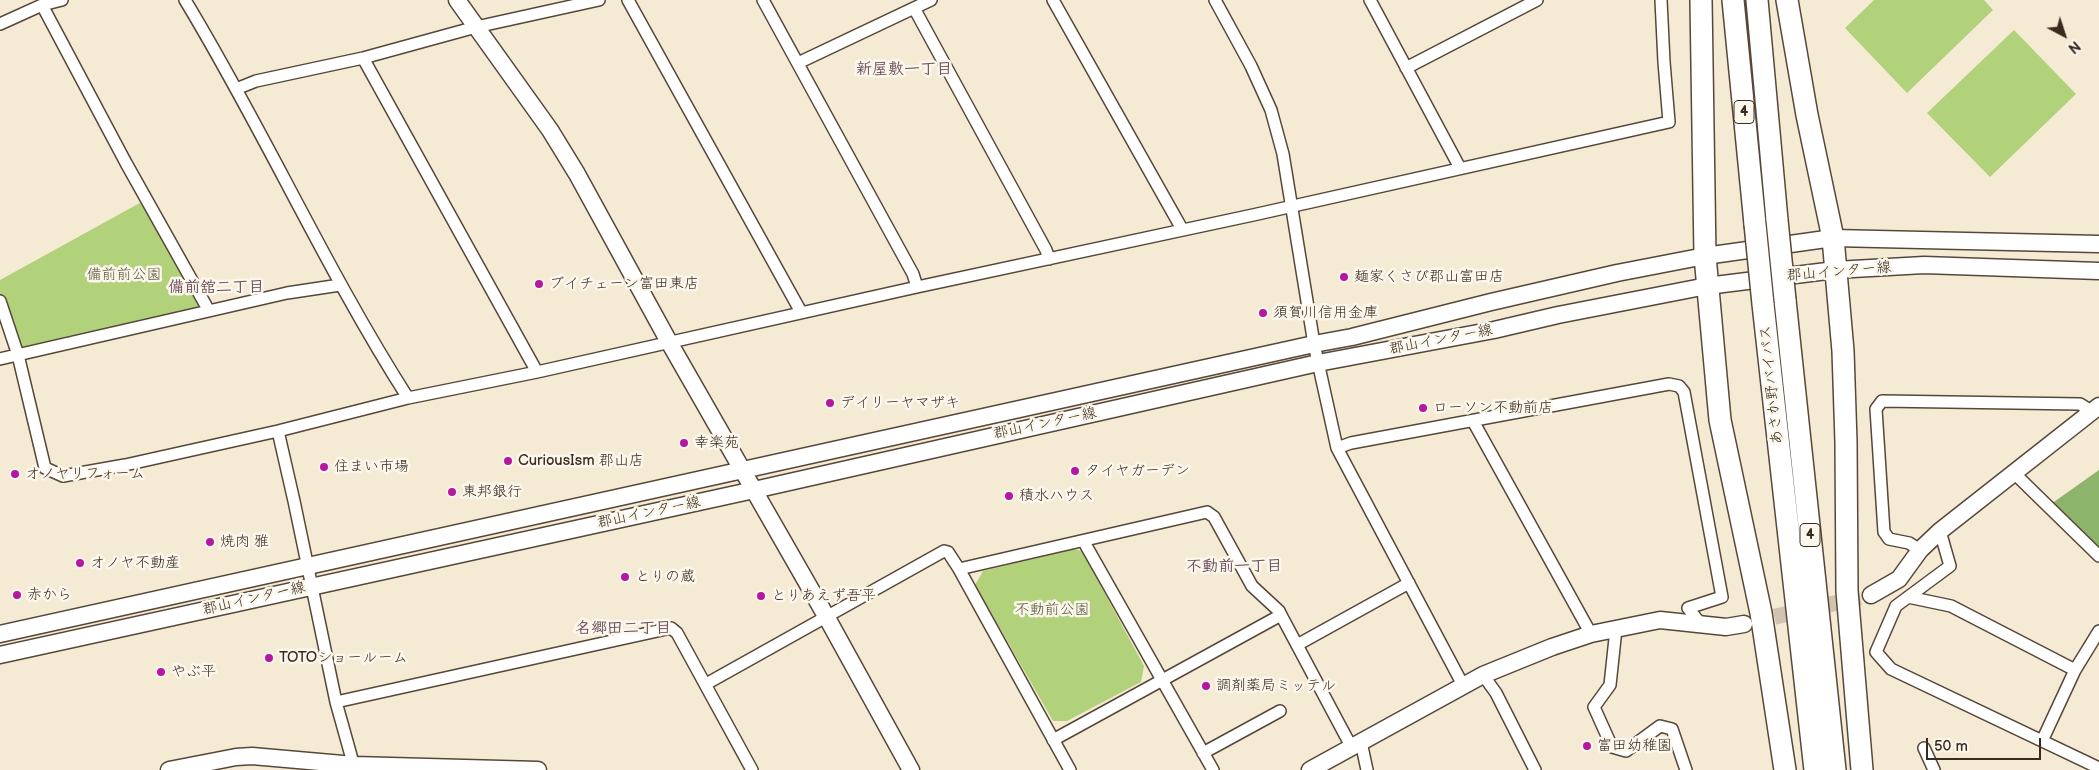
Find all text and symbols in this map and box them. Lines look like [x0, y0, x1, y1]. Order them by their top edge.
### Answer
north arrow [2039, 10, 2089, 60]
text: N [2064, 37, 2083, 57]
district label: 新屋敷一丁目 [856, 60, 952, 80]
road number: 4 [1734, 100, 1754, 124]
street label: 郡山インター線 [1786, 258, 1892, 286]
park label: 備前前公園 [87, 266, 161, 284]
place label: 麺家くさび郡山富田店 [1354, 268, 1504, 286]
marker: 麺家くさび郡山富田店 [1338, 271, 1350, 283]
place label: ブイチェーン富田東店 [549, 275, 699, 293]
district label: 備前舘二丁目 [168, 278, 264, 298]
marker: ブイチェーン富田東店 [533, 278, 545, 290]
place label: 須賀川信用金庫 [1273, 304, 1378, 322]
marker: 須賀川信用金庫 [1257, 307, 1269, 319]
street label: 郡山インター線 [1388, 321, 1494, 359]
street label: あさか野バイパス [1757, 324, 1787, 446]
place label: デイリーヤマザキ [840, 394, 960, 412]
marker: デイリーヤマザキ [824, 397, 836, 409]
place label: ローソン不動前店 [1433, 399, 1553, 417]
marker: ローソン不動前店 [1417, 402, 1429, 414]
street label: 郡山インター線 [992, 404, 1098, 444]
place label: 幸楽苑 [694, 434, 739, 452]
marker: 幸楽苑 [678, 437, 690, 449]
place label: CuriousIsm 郡山店 [518, 452, 644, 470]
marker: CuriousIsm 郡山店 [502, 455, 514, 467]
place label: 住まい市場 [334, 458, 409, 476]
marker: 住まい市場 [318, 461, 330, 473]
place label: タイヤガーデン [1085, 462, 1190, 480]
place label: オノヤリフォーム [25, 465, 145, 483]
marker: タイヤガーデン [1069, 465, 1081, 477]
marker: オノヤリフォーム [9, 468, 21, 480]
place label: 東邦銀行 [462, 483, 522, 501]
marker: 東邦銀行 [446, 486, 458, 498]
place label: 積水ハウス [1019, 487, 1094, 505]
marker: 積水ハウス [1003, 490, 1015, 502]
street label: 郡山インター線 [596, 493, 702, 533]
road number: 4 [1800, 524, 1820, 546]
place label: 焼肉 雅 [220, 533, 269, 551]
marker: 焼肉 雅 [204, 536, 216, 548]
place label: オノヤ不動産 [90, 554, 180, 572]
marker: オノヤ不動産 [74, 557, 86, 569]
district label: 不動前一丁目 [1186, 557, 1282, 577]
place label: とりの蔵 [635, 568, 695, 586]
marker: とりの蔵 [619, 571, 631, 583]
street label: 郡山インター線 [201, 578, 307, 620]
place label: 赤から [27, 586, 72, 604]
place label: とりあえず吾平 [771, 587, 876, 605]
marker: 赤から [11, 589, 23, 601]
marker: とりあえず吾平 [755, 590, 767, 602]
park label: 不動前公園 [1015, 601, 1089, 619]
district label: 名郷田二丁目 [575, 619, 671, 639]
place label: TOTOショールーム [279, 649, 408, 667]
marker: TOTOショールーム [263, 652, 275, 664]
place label: やぶ平 [171, 663, 216, 681]
marker: やぶ平 [155, 666, 167, 678]
place label: 調剤薬局ミッテル [1216, 677, 1336, 695]
marker: 調剤薬局ミッテル [1200, 680, 1212, 692]
scale bar [1929, 728, 2044, 760]
place label: 富田幼稚園 [1597, 737, 1672, 755]
text: 50 m [1934, 737, 1968, 756]
marker: 富田幼稚園 [1581, 740, 1593, 752]

